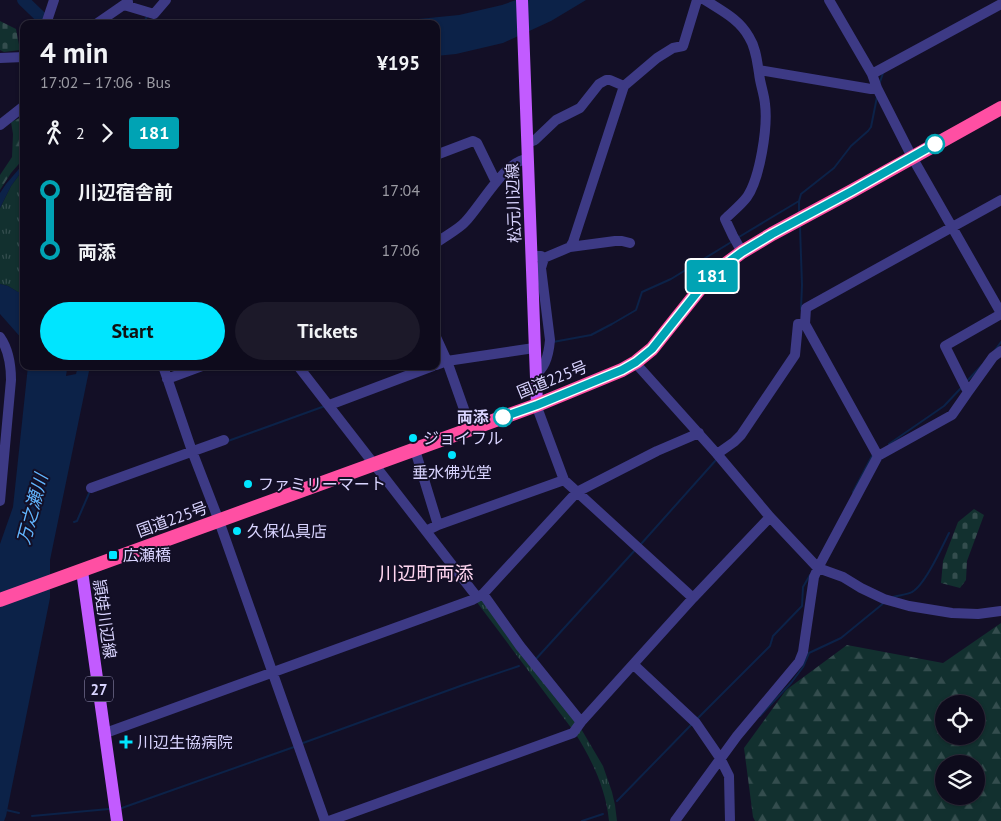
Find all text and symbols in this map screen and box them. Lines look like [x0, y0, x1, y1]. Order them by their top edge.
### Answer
text: 4 min [40, 34, 108, 71]
text: ¥195 [377, 51, 420, 75]
text: 17:02 – 17:06 · Bus [40, 72, 171, 92]
icon: walk [40, 119, 68, 147]
icon: forward [93, 119, 121, 147]
text: 181 [139, 121, 169, 144]
text: 2 [76, 123, 85, 143]
unlabelled marker [925, 134, 945, 154]
street label: 松元川辺線 [502, 163, 524, 243]
text: 川辺宿舎前 [78, 180, 173, 204]
text: 17:04 [382, 180, 420, 200]
text: 両添 [78, 240, 116, 264]
text: 17:06 [382, 240, 420, 260]
line badge: 181 [683, 260, 741, 292]
text: 181 [697, 264, 727, 287]
button: Start [40, 302, 225, 360]
button: Tickets [235, 302, 420, 360]
street label: 国道225号 [514, 356, 590, 402]
place label: 両添 [457, 407, 489, 427]
marker: 両添 [493, 407, 513, 427]
place label: ジョイフル [423, 428, 503, 448]
marker: ジョイフル [407, 432, 419, 444]
marker: 垂水佛光堂 [446, 449, 458, 461]
place label: 垂水佛光堂 [412, 462, 492, 482]
water label: 万之瀬川 [12, 469, 53, 547]
place label: ファミリーマート [258, 474, 386, 494]
marker: ファミリーマート [242, 478, 254, 490]
street label: 国道225号 [134, 497, 210, 541]
place label: 久保仏具店 [247, 521, 327, 541]
marker: 久保仏具店 [231, 525, 243, 537]
place label: 広瀬橋 [123, 545, 171, 565]
marker: 広瀬橋 [107, 549, 119, 561]
district label: 川辺町両添 [378, 561, 474, 585]
street label: 頴娃川辺線 [90, 578, 120, 660]
road number: 27 [85, 676, 113, 702]
map controls [935, 695, 985, 805]
button: locate [935, 695, 985, 745]
place label: 川辺生協病院 [137, 732, 233, 752]
marker: 川辺生協病院 [119, 735, 133, 749]
button: layers [935, 755, 985, 805]

